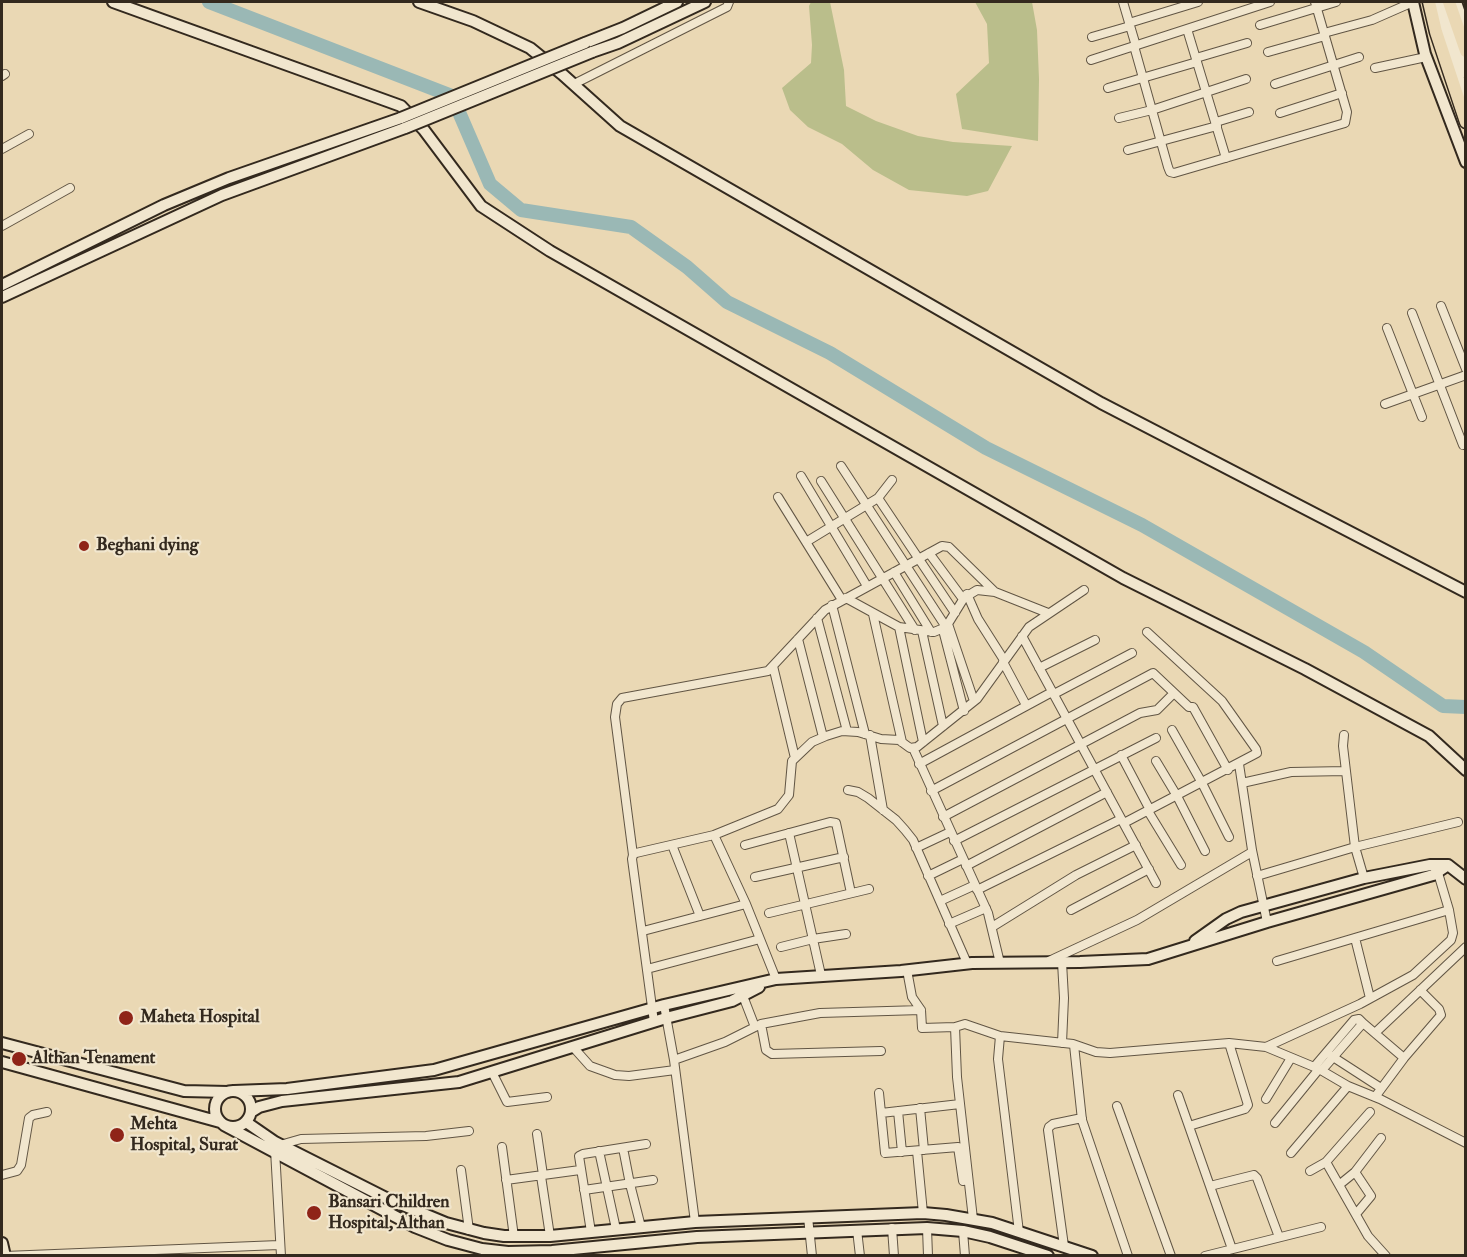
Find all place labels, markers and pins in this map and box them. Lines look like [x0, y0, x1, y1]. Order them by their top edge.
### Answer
place label: Beghani dying [96, 535, 199, 557]
marker: Beghani dying [77, 539, 91, 553]
place label: Maheta Hospital [140, 1007, 260, 1029]
marker: Maheta Hospital [117, 1009, 135, 1027]
place label: Althan Tenament [32, 1048, 155, 1070]
marker: Althan Tenament [10, 1050, 28, 1068]
place label: Mehta Hospital, Surat [130, 1114, 238, 1156]
marker: Mehta Hospital, Surat [108, 1126, 126, 1144]
place label: Bansari Children Hospital, Althan [328, 1192, 450, 1234]
marker: Bansari Children Hospital, Althan [305, 1204, 323, 1222]

